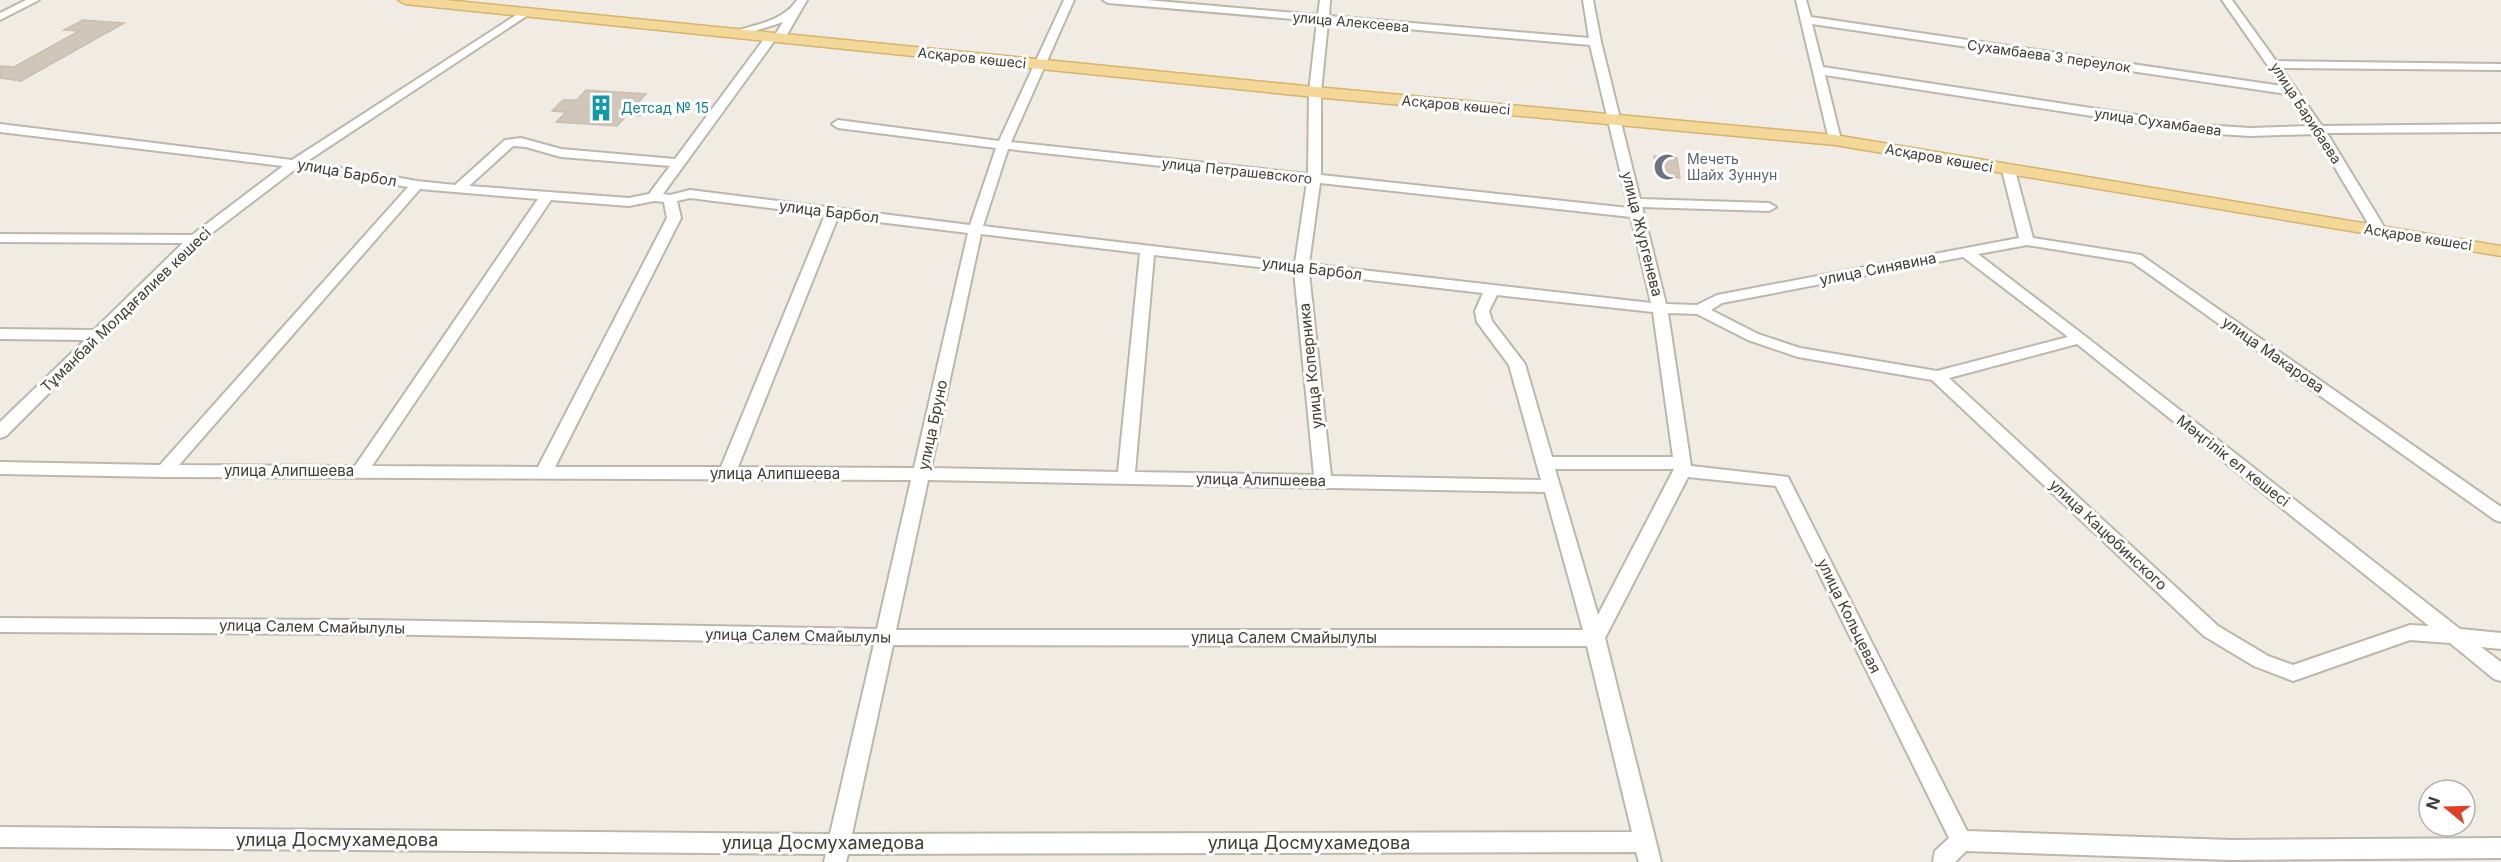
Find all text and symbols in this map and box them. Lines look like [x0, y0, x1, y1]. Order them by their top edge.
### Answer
street label: улица Алексеева [1292, 8, 1410, 35]
street label: Сухамбаева 3 переулок [1966, 36, 2132, 75]
street label: Асқаров көшесі [917, 43, 1027, 72]
street label: улица Барибаева [2267, 59, 2346, 167]
street label: Асқаров көшесі [1401, 91, 1511, 118]
building icon: Детсад № 15 [586, 93, 616, 123]
place label: Детсад № 15 [621, 99, 709, 116]
street label: улица Сухамбаева [2093, 104, 2223, 139]
street label: Асқаров көшесі [1884, 140, 1994, 175]
place label: Мечеть Шайх Зуннун [1687, 150, 1777, 183]
mosque icon: Мечеть Шайх Зуннун [1652, 152, 1682, 182]
street label: улица Барбол [296, 154, 398, 191]
street label: улица Петрашевского [1161, 154, 1313, 187]
street label: улица Жургенева [1618, 169, 1667, 298]
street label: улица Барбол [778, 196, 880, 227]
street label: Асқаров көшесі [2363, 220, 2473, 253]
street label: Тұманбай Молдағалиев көшесі [37, 223, 215, 396]
street label: улица Синявина [1818, 248, 1938, 289]
street label: улица Барбол [1261, 253, 1363, 284]
street label: улица Коперника [1294, 302, 1327, 430]
street label: улица Макарова [2219, 312, 2328, 397]
street label: улица Бруно [914, 378, 951, 472]
street label: Мәңгілік ел көшесі [2173, 411, 2294, 511]
street label: улица Алипшеева [224, 461, 354, 480]
street label: улица Алипшеева [710, 464, 840, 483]
street label: улица Алипшеева [1196, 469, 1326, 490]
street label: улица Кацюбинского [2045, 475, 2171, 594]
street label: улица Кольцевая [1813, 555, 1885, 676]
street label: улица Салем Смайылулы [219, 615, 405, 638]
street label: улица Салем Смайылулы [705, 624, 891, 647]
street label: улица Салем Смайылулы [1191, 628, 1377, 647]
north arrow [2417, 778, 2477, 838]
text: N [2421, 794, 2444, 812]
street label: улица Досмухамедова [236, 829, 438, 850]
street label: улица Досмухамедова [722, 832, 924, 853]
street label: улица Досмухамедова [1208, 832, 1410, 853]

